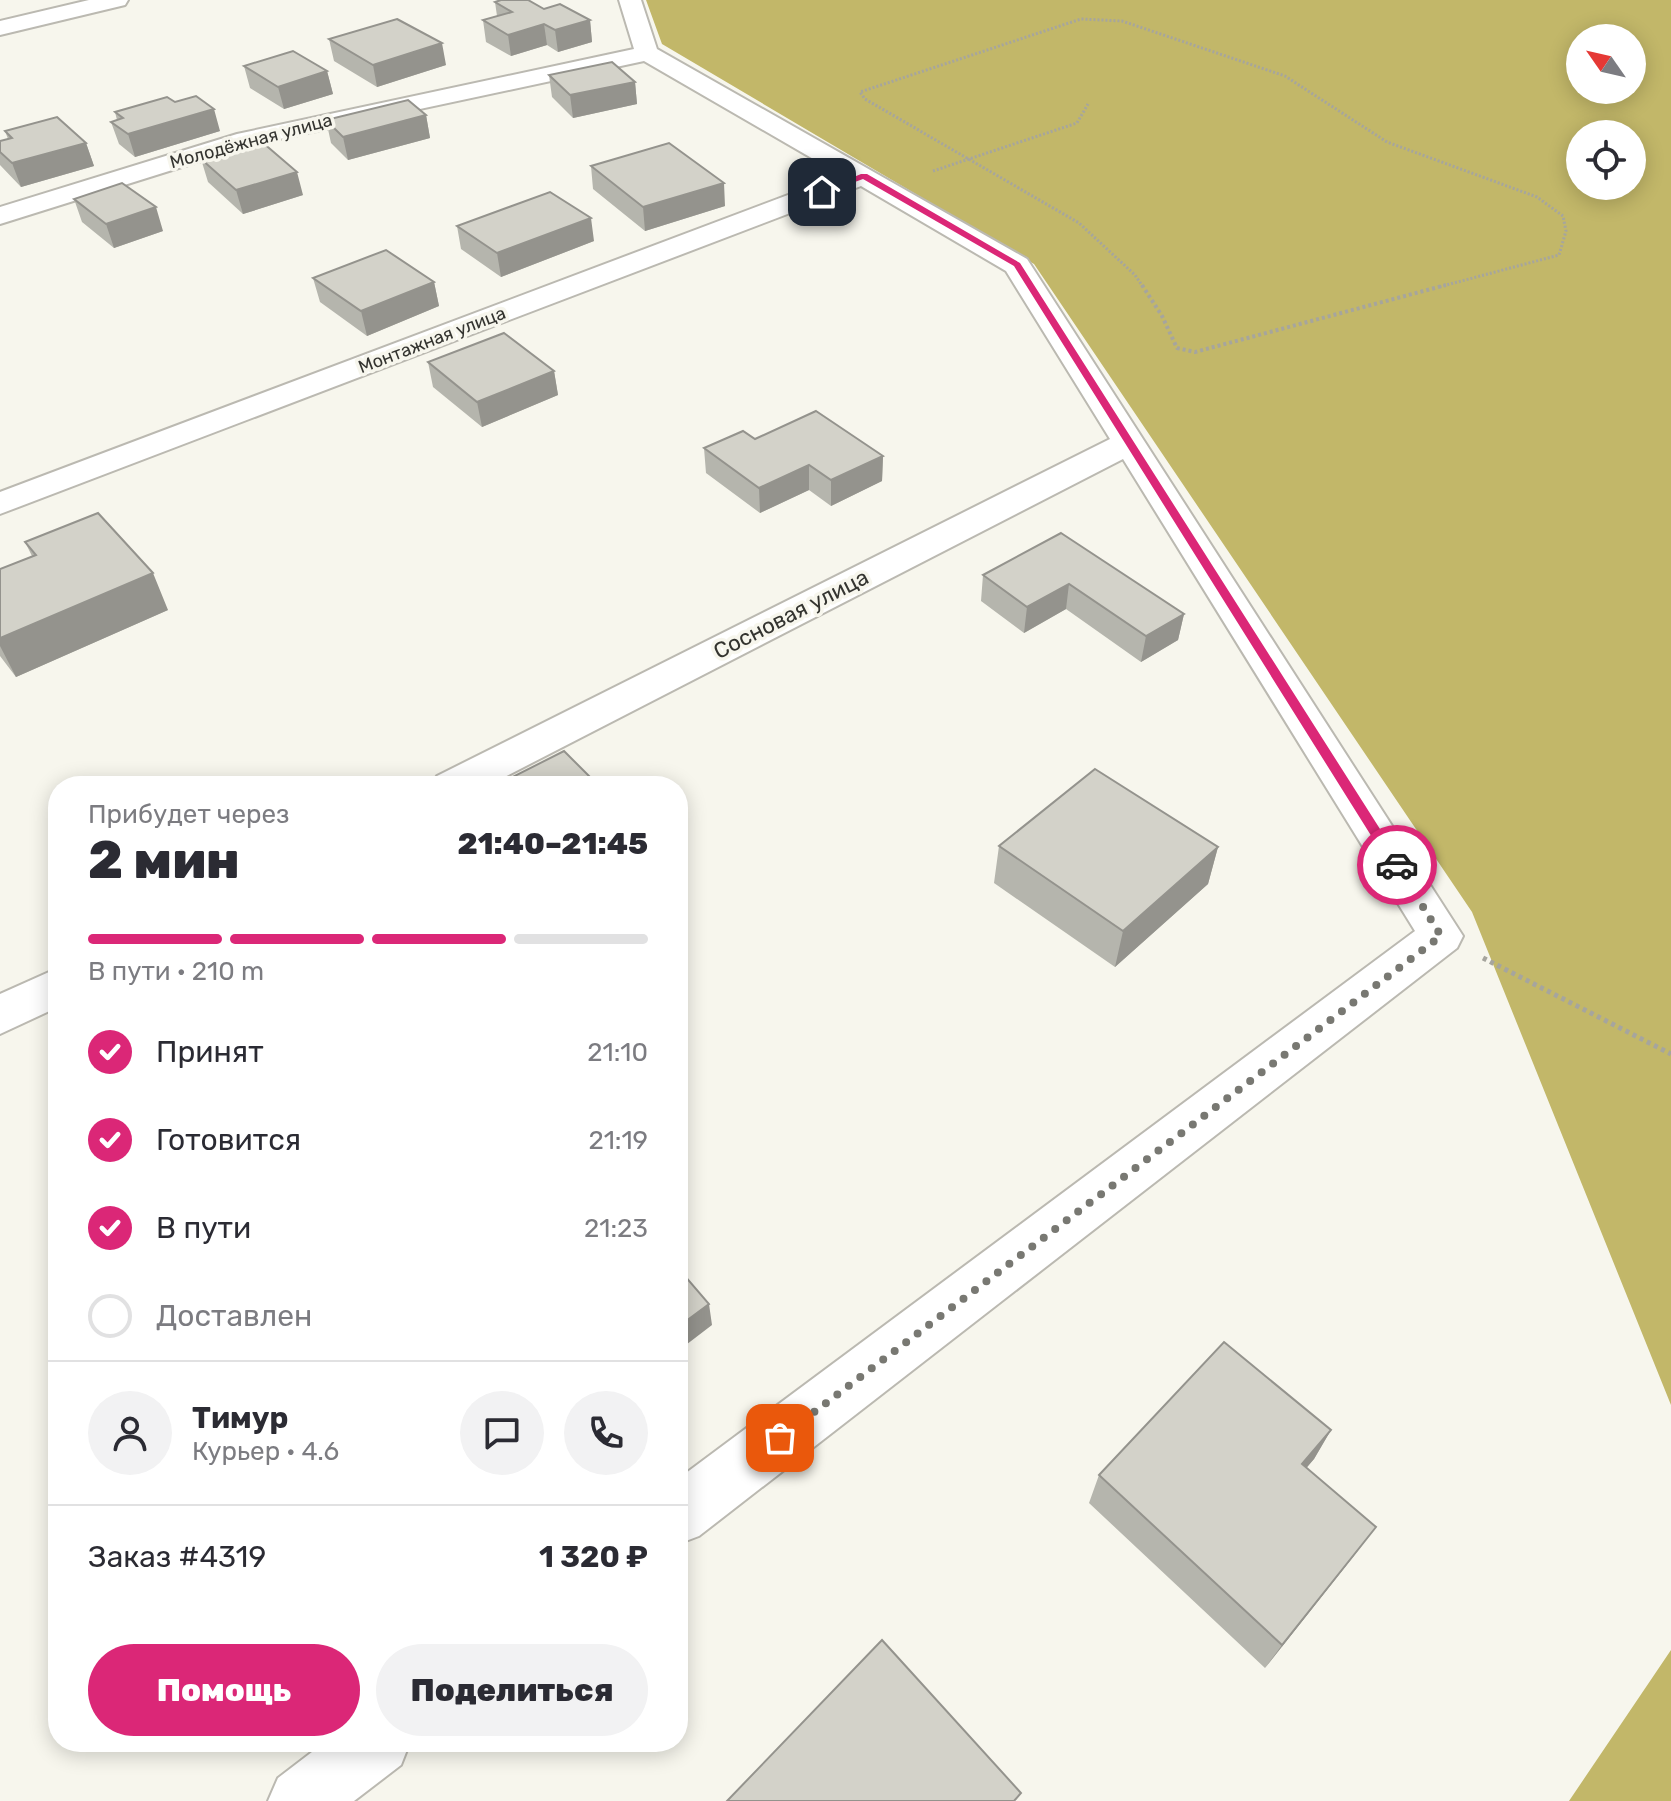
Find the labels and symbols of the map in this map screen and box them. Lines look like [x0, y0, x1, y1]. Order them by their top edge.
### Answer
north arrow [1566, 24, 1646, 104]
street label: Молодёжная улица [167, 109, 335, 173]
pin [788, 158, 856, 226]
street label: Монтажная улица [355, 302, 509, 378]
street label: Сосновая улица [709, 563, 873, 665]
courier [1357, 825, 1437, 905]
pin [746, 1404, 814, 1472]

